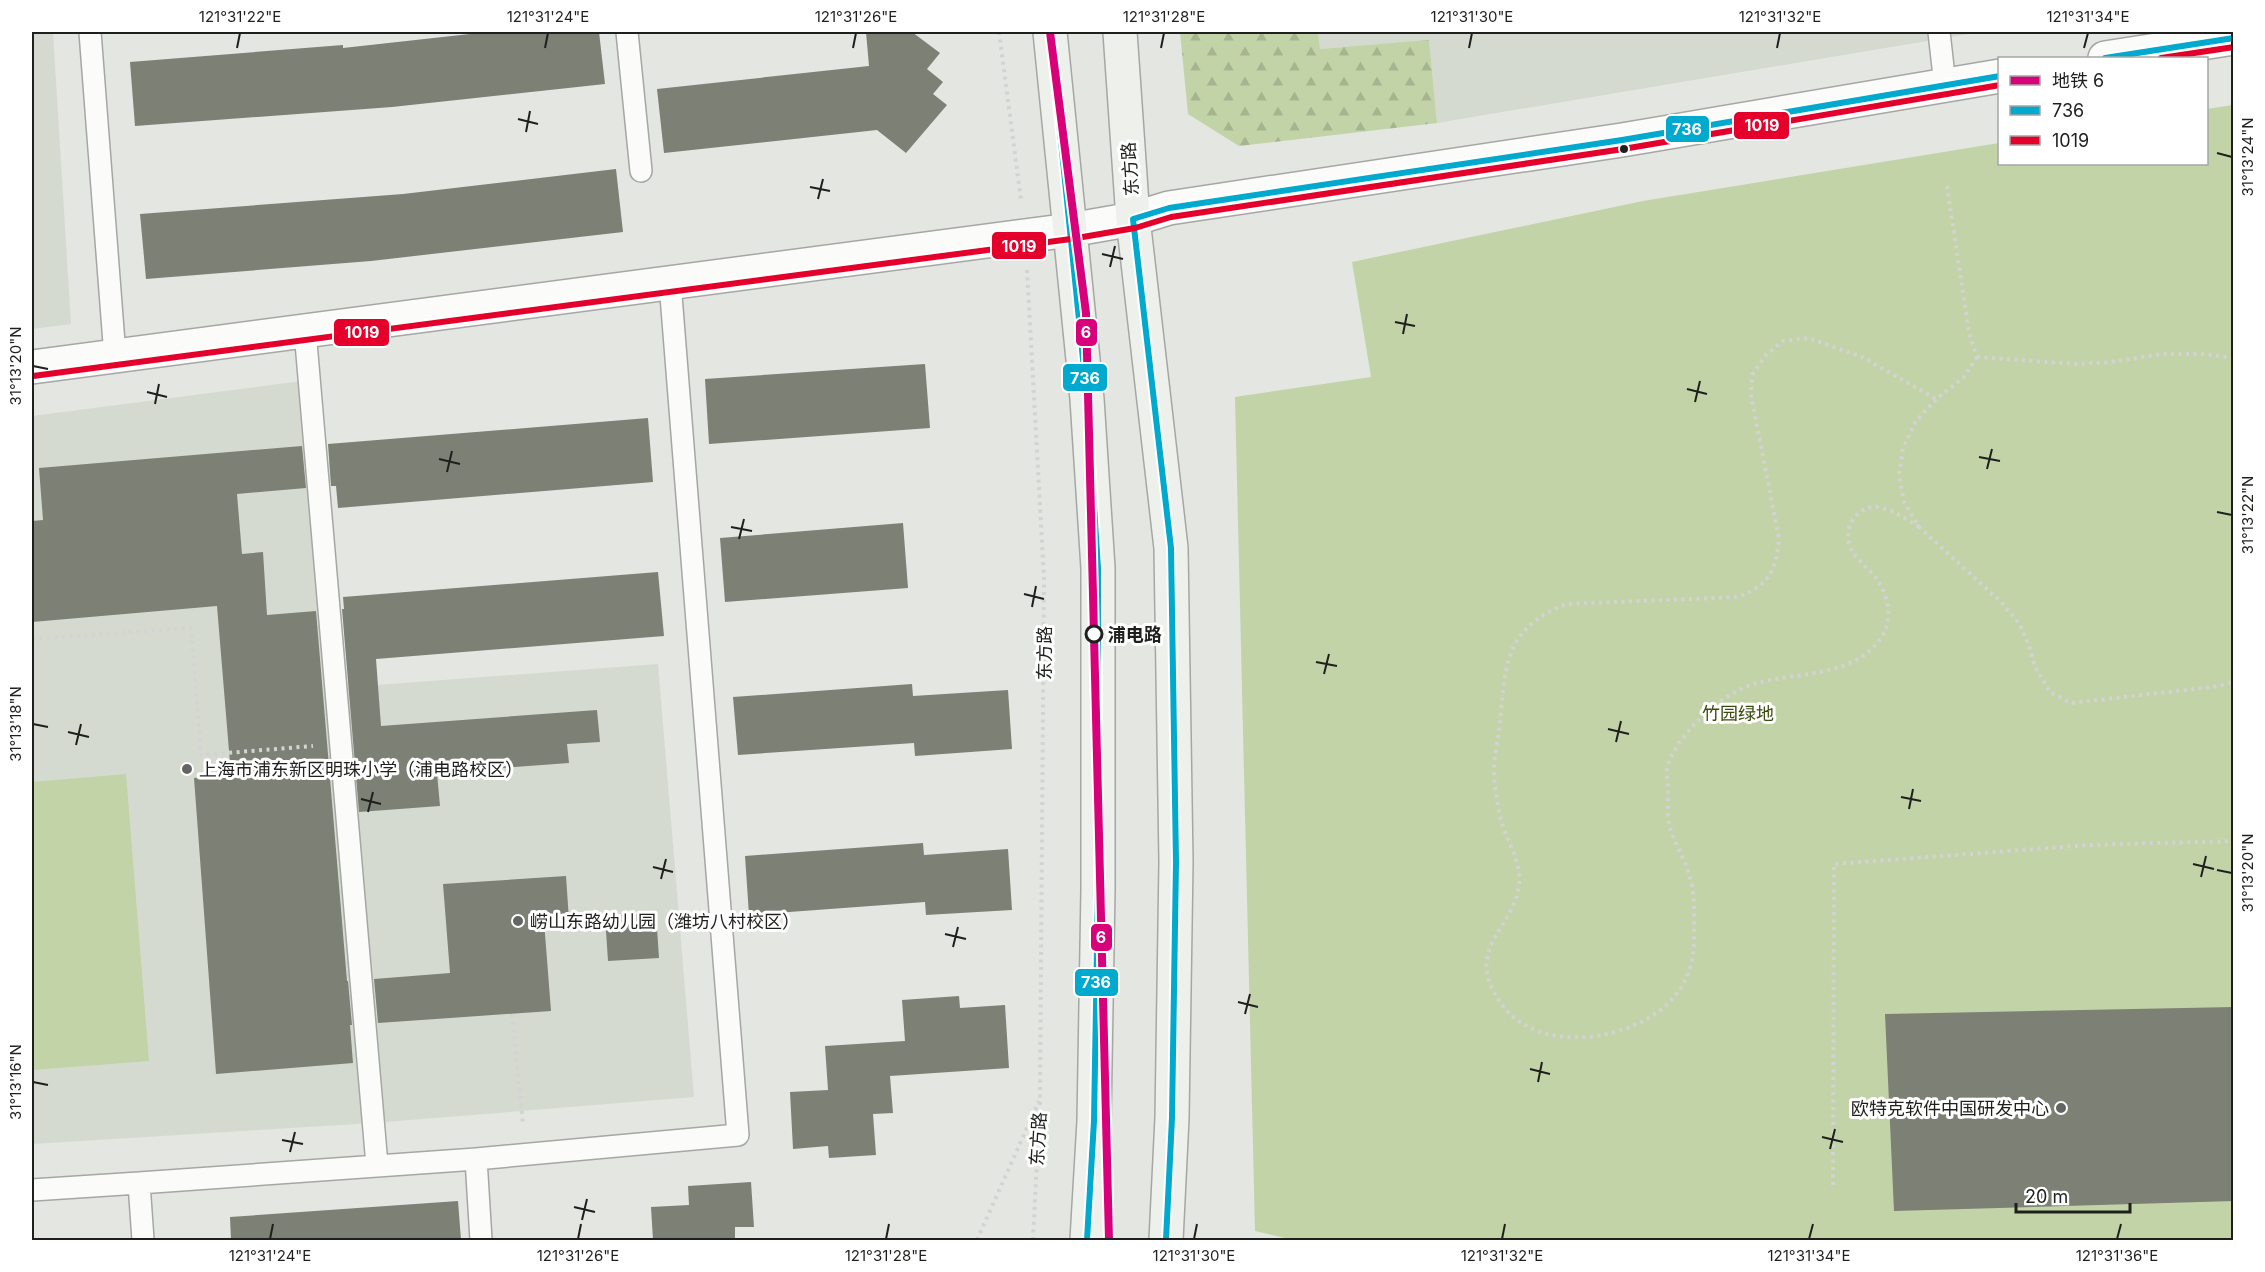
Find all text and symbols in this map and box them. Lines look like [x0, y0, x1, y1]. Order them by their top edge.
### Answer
text: 121°31'22"E [199, 7, 281, 26]
text: 121°31'24"E [507, 7, 589, 26]
text: 121°31'26"E [815, 7, 897, 26]
text: 121°31'28"E [1123, 7, 1205, 26]
text: 121°31'30"E [1431, 7, 1513, 26]
text: 121°31'32"E [1739, 7, 1821, 26]
text: 121°31'34"E [2046, 7, 2130, 26]
legend [1998, 57, 2208, 165]
text: 地铁 6 [2052, 70, 2104, 91]
text: 736 [2052, 100, 2084, 121]
line badge: 1019 [1733, 111, 1790, 140]
line badge: 736 [1665, 115, 1710, 143]
text: 1019 [1745, 115, 1779, 135]
text: 31°13'24"N [2238, 118, 2257, 196]
text: 736 [1672, 119, 1702, 139]
text: 1019 [2052, 130, 2089, 151]
street label: 东方路 [1118, 141, 1142, 197]
unlabelled marker [1618, 143, 1630, 155]
line badge: 1019 [991, 231, 1047, 260]
text: 1019 [1002, 236, 1036, 256]
line badge: 1019 [333, 318, 390, 347]
line badge: 6 [1075, 318, 1098, 347]
text: 1019 [345, 322, 379, 342]
text: 6 [1081, 322, 1091, 342]
text: 31°13'20"N [6, 327, 25, 405]
line badge: 736 [1062, 363, 1108, 392]
text: 736 [1070, 368, 1100, 388]
text: 31°13'22"N [2238, 476, 2257, 554]
place label: 浦电路 [1108, 624, 1162, 645]
marker: 浦电路 [1085, 625, 1103, 643]
street label: 东方路 [1034, 626, 1055, 680]
text: 31°13'18"N [6, 686, 25, 762]
park label: 竹园绿地 [1702, 703, 1774, 724]
place label: 上海市浦东新区明珠小学（浦电路校区） [199, 759, 523, 780]
marker: 上海市浦东新区明珠小学（浦电路校区） [180, 762, 194, 776]
text: 31°13'20"N [2238, 834, 2257, 912]
place label: 崂山东路幼儿园（潍坊八村校区） [530, 911, 800, 932]
marker: 崂山东路幼儿园（潍坊八村校区） [511, 914, 525, 928]
line badge: 6 [1090, 923, 1113, 952]
text: 6 [1096, 927, 1106, 947]
line badge: 736 [1074, 968, 1119, 997]
text: 736 [1081, 972, 1111, 992]
text: 31°13'16"N [6, 1044, 25, 1120]
place label: 欧特克软件中国研发中心 [1851, 1098, 2049, 1119]
marker: 欧特克软件中国研发中心 [2054, 1101, 2068, 1115]
street label: 东方路 [1026, 1111, 1050, 1167]
scale bar [2016, 1176, 2130, 1214]
text: 20 m [2025, 1186, 2068, 1207]
text: 121°31'24"E [229, 1246, 311, 1265]
text: 121°31'26"E [537, 1246, 619, 1265]
text: 121°31'28"E [845, 1246, 927, 1265]
text: 121°31'30"E [1153, 1246, 1235, 1265]
text: 121°31'32"E [1461, 1246, 1543, 1265]
text: 121°31'34"E [1767, 1246, 1851, 1265]
text: 121°31'36"E [2076, 1246, 2158, 1265]

